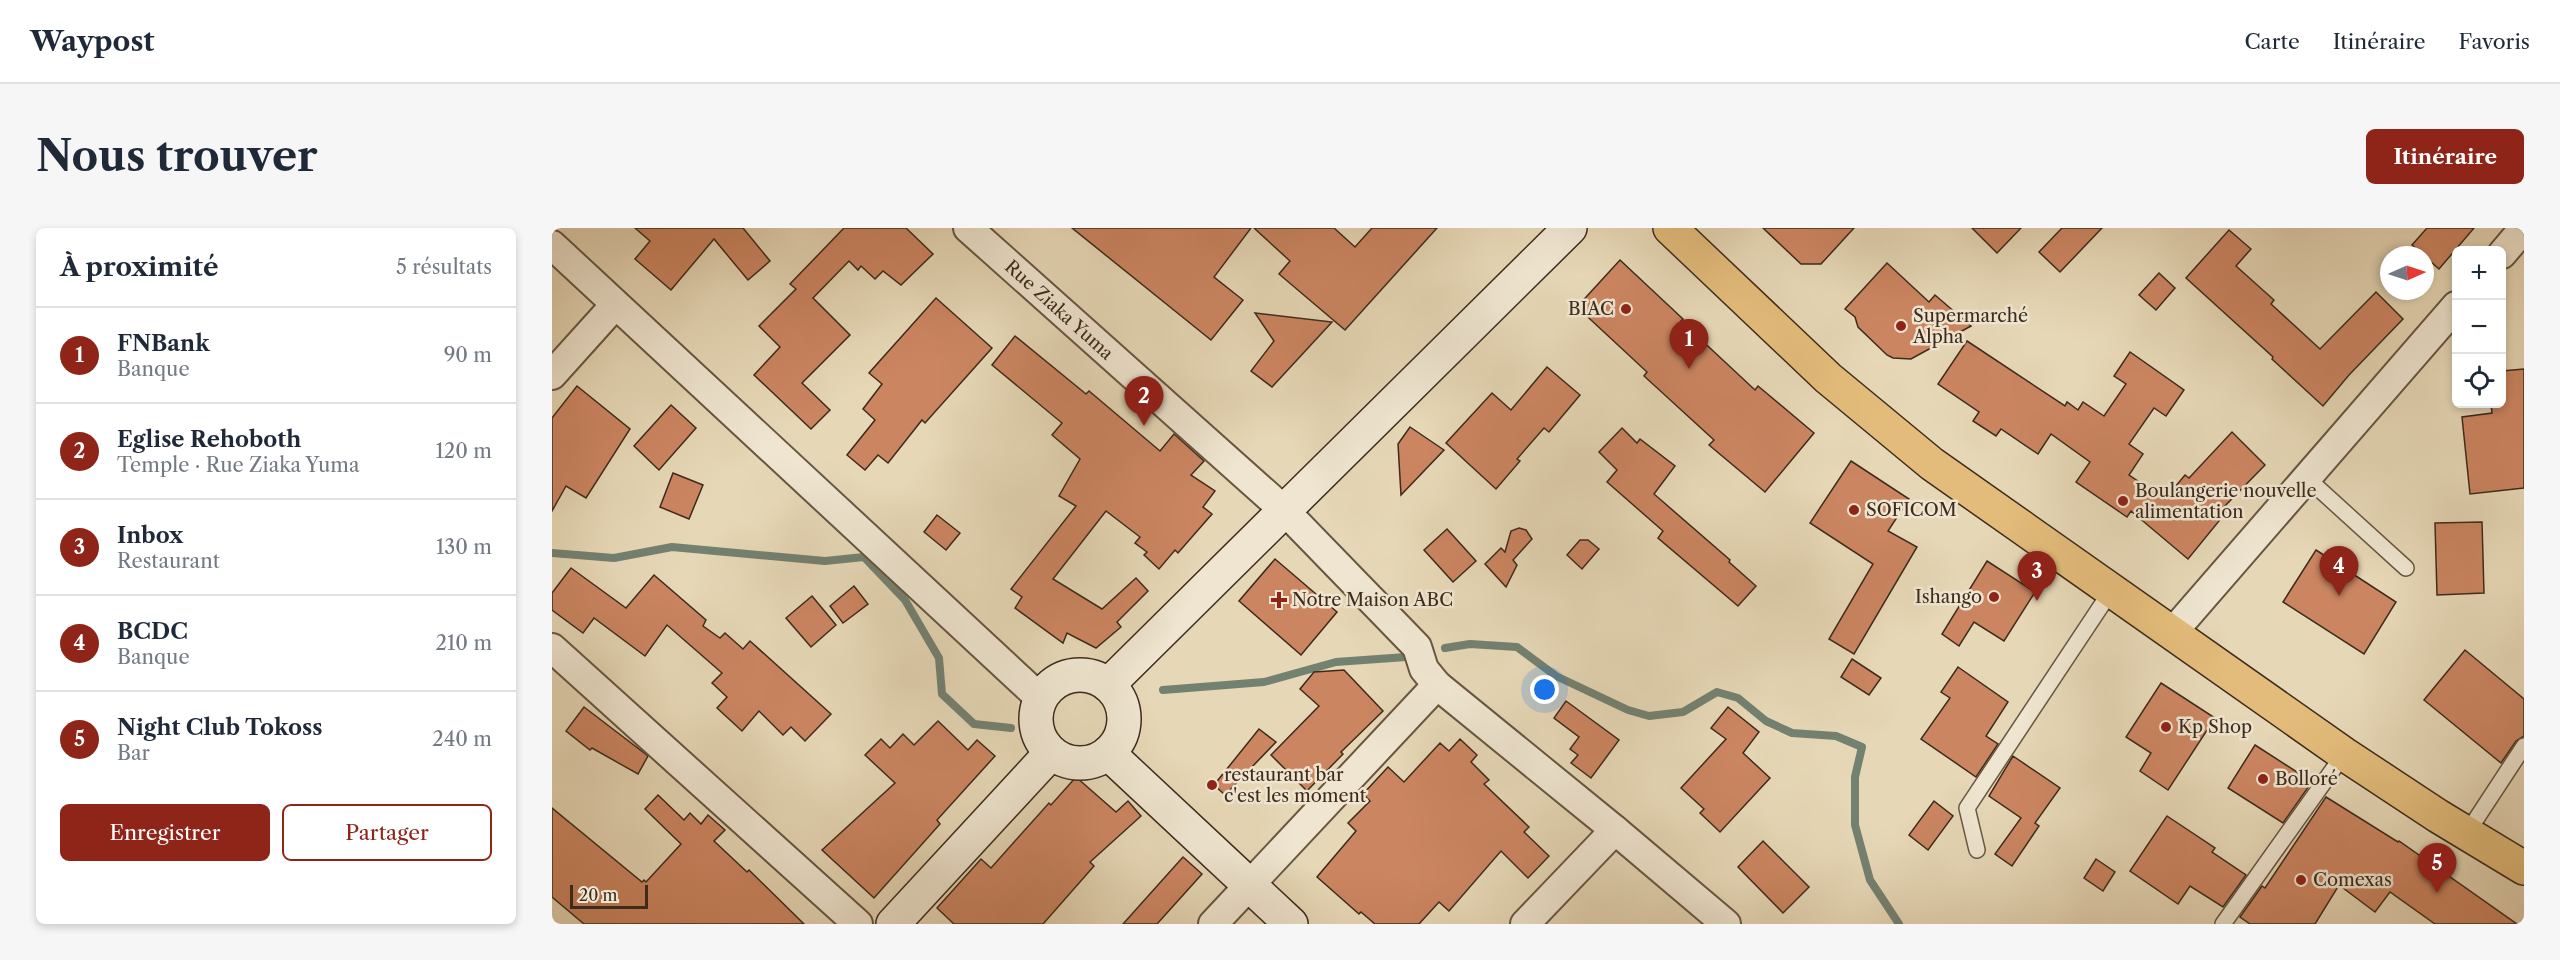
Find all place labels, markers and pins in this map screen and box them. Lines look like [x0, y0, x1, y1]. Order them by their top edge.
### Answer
place label: BIAC [1568, 298, 1614, 320]
marker: BIAC [1619, 302, 1633, 316]
place label: Supermarché Alpha [1912, 305, 2028, 348]
marker: Supermarché Alpha [1894, 319, 1908, 333]
pin: 1 [1670, 320, 1708, 369]
pin: 2 [1124, 376, 1164, 426]
place label: Boulangerie nouvelle alimentation [2135, 480, 2317, 523]
marker: Boulangerie nouvelle alimentation [2116, 494, 2130, 508]
place label: SOFICOM [1866, 499, 1957, 521]
marker: SOFICOM [1847, 503, 1861, 517]
pin: 4 [2320, 546, 2358, 596]
pin: 3 [2018, 552, 2056, 601]
place label: Ishango [1915, 586, 1982, 608]
place label: Notre Maison ABC [1292, 589, 1453, 611]
marker: Ishango [1987, 590, 2001, 604]
marker: Notre Maison ABC [1270, 591, 1288, 609]
place label: Kp Shop [2178, 716, 2252, 738]
marker: Kp Shop [2159, 720, 2173, 734]
place label: restaurant bar c'est les moment [1224, 764, 1367, 807]
place label: Bolloré [2275, 768, 2338, 790]
marker: Bolloré [2256, 772, 2270, 786]
marker: restaurant bar c'est les moment [1205, 778, 1219, 792]
pin: 5 [2418, 844, 2456, 893]
place label: Comexas [2313, 869, 2392, 891]
marker: Comexas [2294, 873, 2308, 887]

